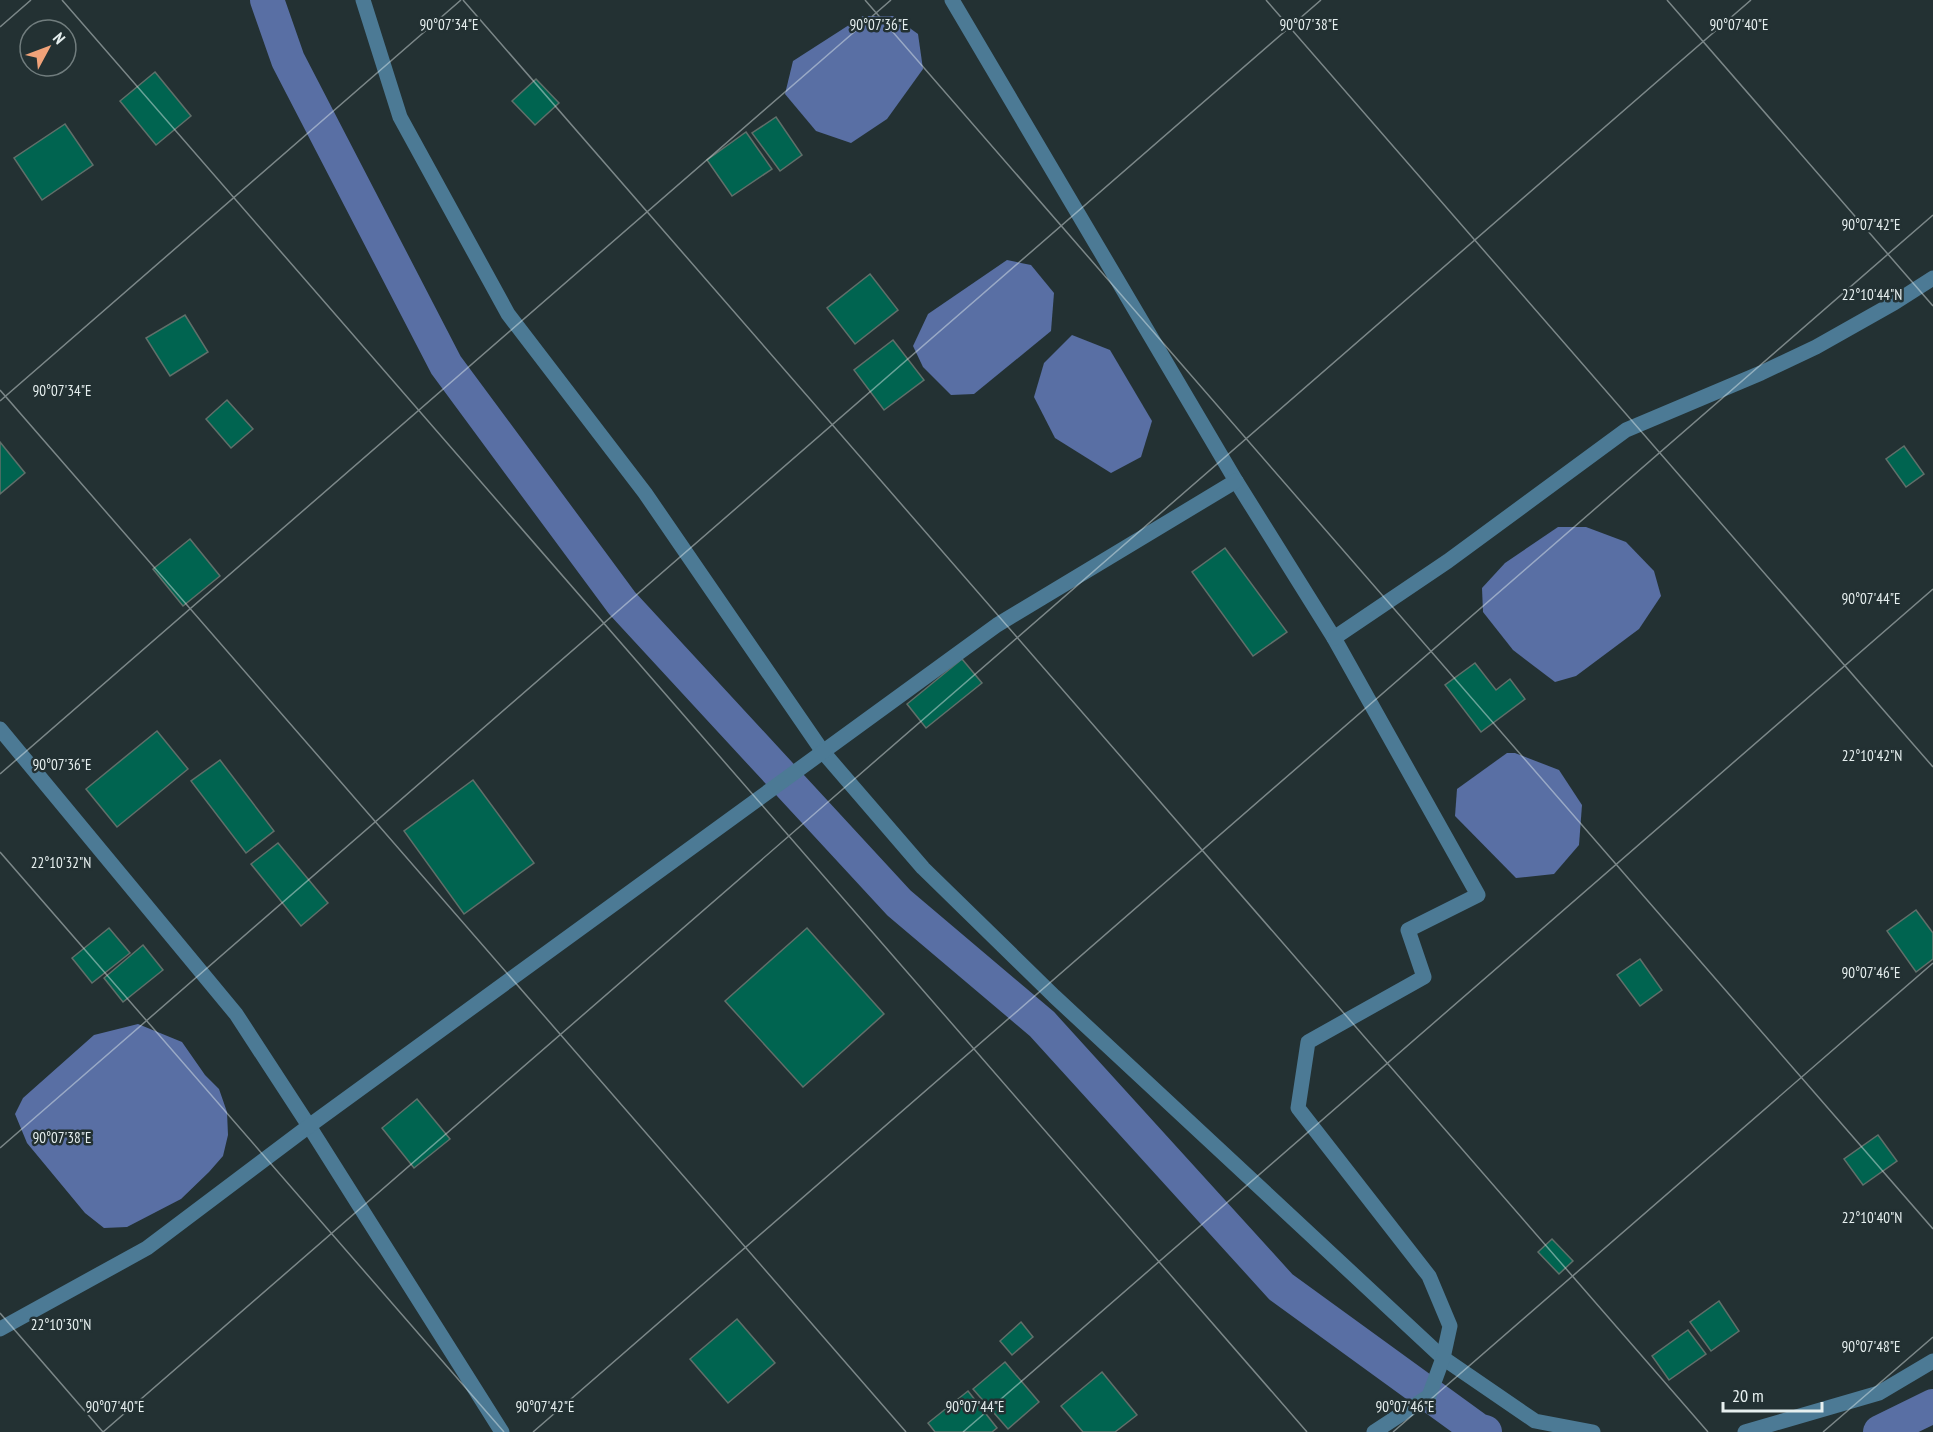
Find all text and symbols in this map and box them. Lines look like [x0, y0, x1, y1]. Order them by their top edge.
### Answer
text: 90°07'34"E [419, 15, 479, 34]
text: 90°07'36"E [849, 15, 909, 34]
text: 90°07'38"E [1279, 15, 1339, 34]
text: 90°07'40"E [1709, 15, 1769, 34]
north arrow [18, 18, 78, 78]
text: N [49, 28, 70, 48]
text: 90°07'42"E [1841, 215, 1901, 234]
text: 22°10'44"N [1842, 285, 1902, 304]
text: 90°07'34"E [32, 381, 92, 400]
text: 90°07'44"E [1841, 589, 1901, 608]
text: 22°10'42"N [1842, 746, 1902, 765]
text: 90°07'36"E [32, 755, 92, 774]
text: 22°10'32"N [31, 853, 91, 872]
text: 90°07'46"E [1841, 963, 1901, 982]
text: 90°07'38"E [32, 1128, 92, 1147]
text: 22°10'40"N [1842, 1208, 1902, 1227]
text: 22°10'30"N [31, 1315, 91, 1334]
text: 90°07'48"E [1841, 1337, 1901, 1356]
scale bar [1723, 1375, 1822, 1413]
text: 20 m [1732, 1384, 1764, 1407]
text: 90°07'40"E [85, 1397, 145, 1416]
text: 90°07'42"E [515, 1397, 575, 1416]
text: 90°07'44"E [945, 1397, 1005, 1416]
text: 90°07'46"E [1375, 1397, 1435, 1416]

